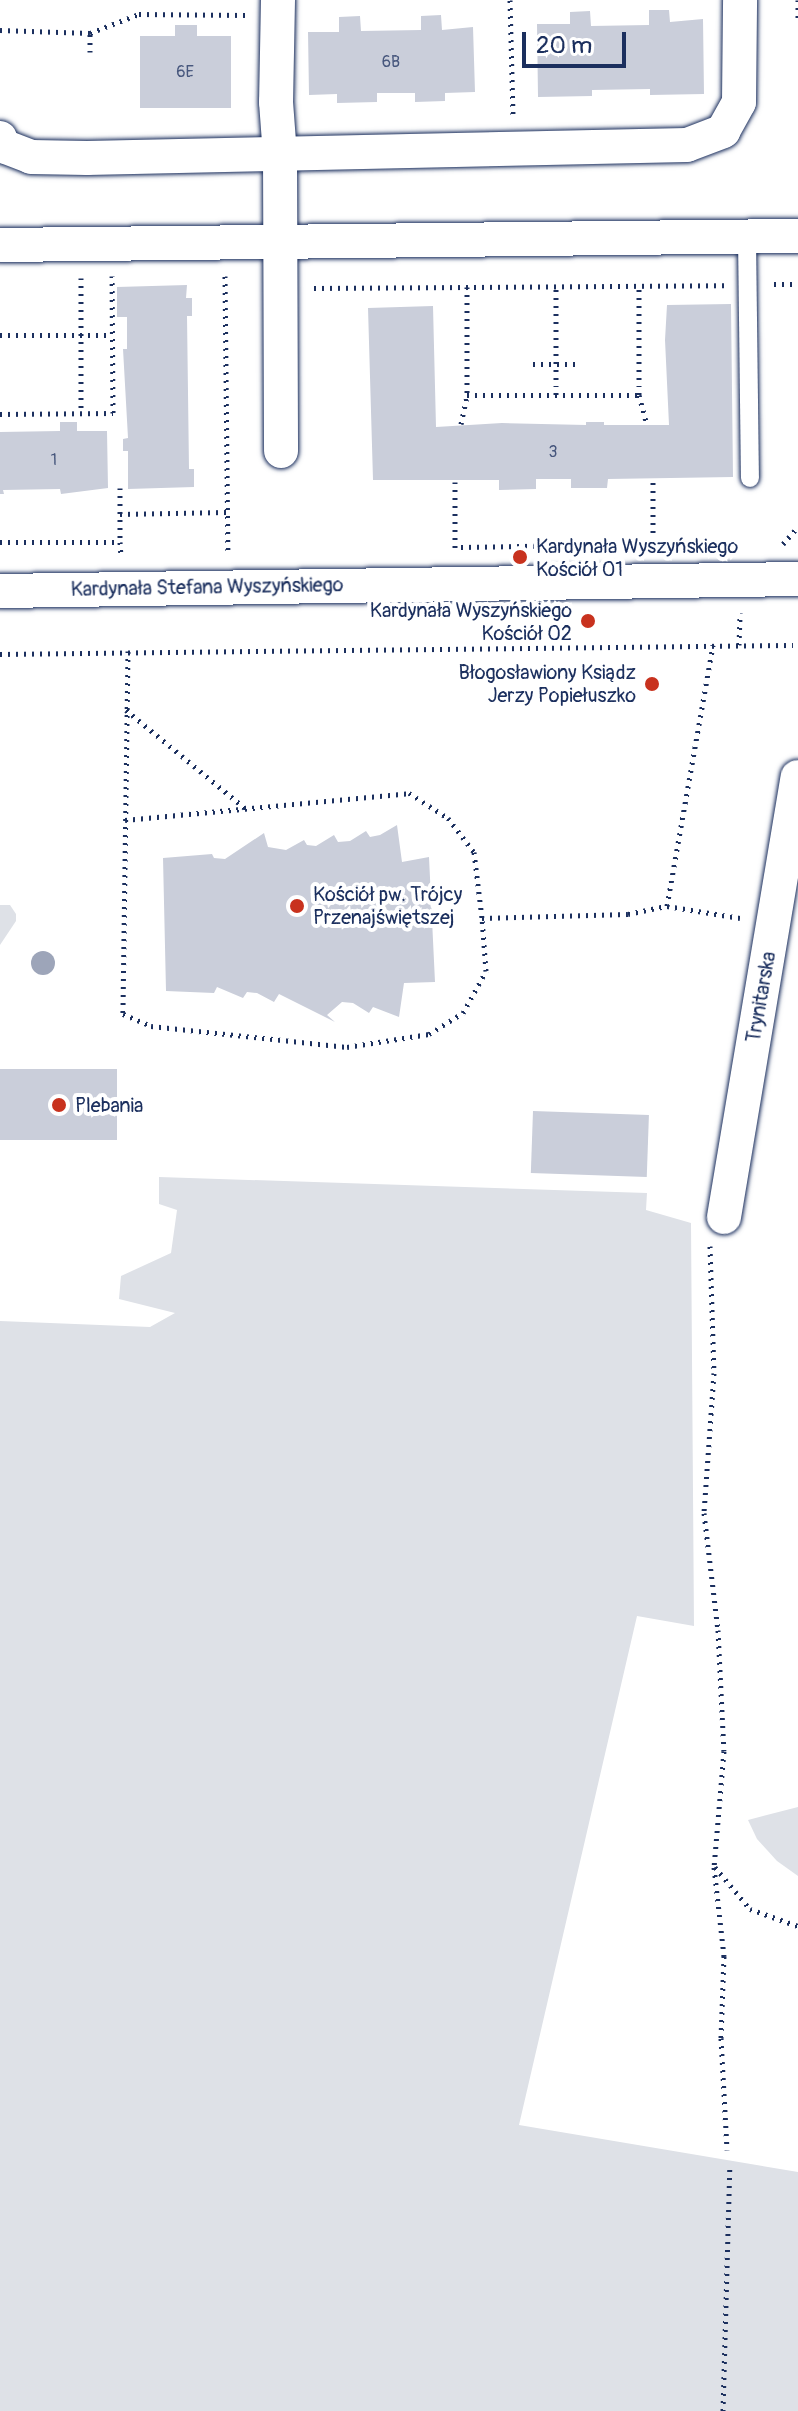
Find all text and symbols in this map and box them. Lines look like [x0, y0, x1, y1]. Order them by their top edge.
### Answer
scale bar [526, 16, 630, 66]
text: 20 m [536, 31, 592, 60]
house number: 6B [382, 52, 400, 72]
house number: 6E [176, 62, 194, 82]
house number: 3 [549, 442, 557, 462]
house number: 1 [51, 450, 57, 470]
place label: Kardynała Wyszyńskiego Kościół 01 [536, 534, 738, 581]
marker: Kardynała Wyszyńskiego Kościół 01 [511, 548, 529, 566]
street label: Kardynała Stefana Wyszyńskiego [70, 573, 344, 601]
place label: Kardynała Wyszyńskiego Kościół 02 [370, 598, 572, 645]
marker: Kardynała Wyszyńskiego Kościół 02 [579, 612, 597, 630]
place label: Błogosławiony Ksiądz Jerzy Popiełuszko [459, 660, 636, 707]
marker: Błogosławiony Ksiądz Jerzy Popiełuszko [643, 675, 661, 693]
place label: Kościół pw. Trójcy Przenajświętszej [313, 882, 462, 929]
marker: Kościół pw. Trójcy Przenajświętszej [288, 897, 306, 915]
street label: Trynitarska [741, 950, 781, 1044]
place label: Plebania [75, 1093, 143, 1117]
marker: Plebania [50, 1096, 68, 1114]

